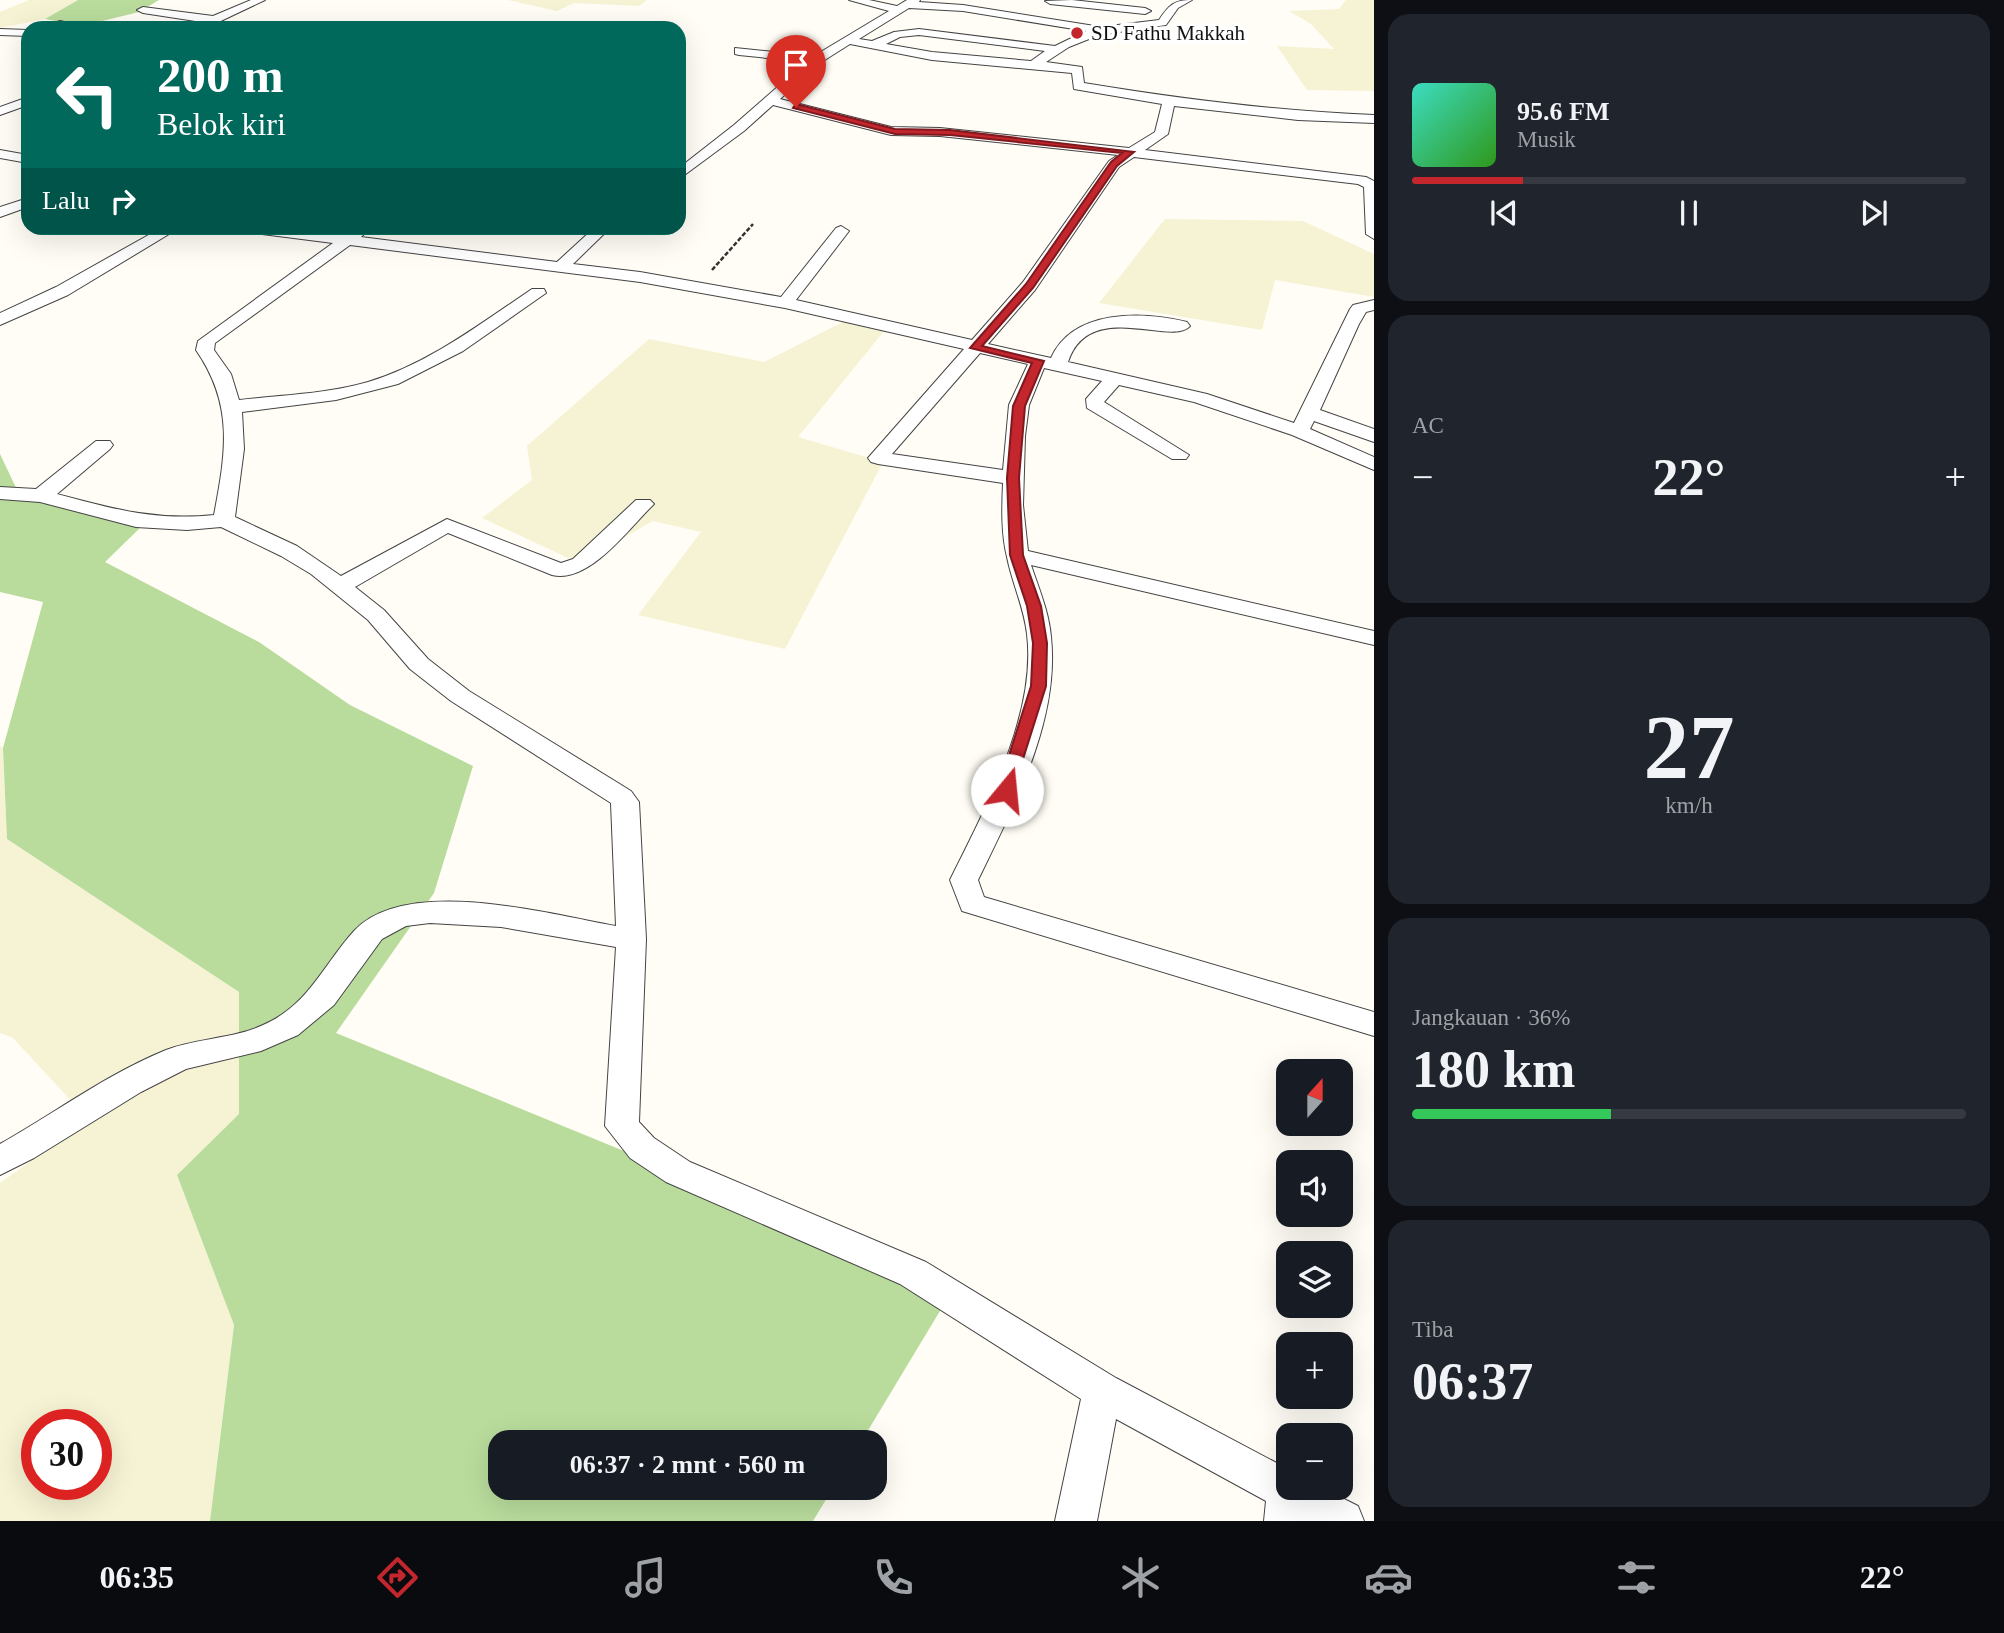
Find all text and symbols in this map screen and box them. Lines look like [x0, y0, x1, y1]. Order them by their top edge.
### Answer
place label: SD Fathu Makkah [1091, 21, 1245, 45]
marker: SD Fathu Makkah [1069, 25, 1085, 41]
pin [766, 35, 826, 107]
icon: arrive [777, 46, 815, 84]
text: 200 m [157, 48, 284, 103]
icon: left [42, 49, 133, 140]
text: 95.6 FM [1517, 97, 1609, 126]
text: Belok kiri [157, 106, 286, 142]
text: Musik [1517, 127, 1576, 152]
icon: right [104, 182, 142, 220]
text: Lalu [42, 186, 90, 215]
icon: previous [1485, 194, 1523, 232]
icon: pause [1670, 194, 1708, 232]
icon: next [1855, 194, 1893, 232]
text: AC [1412, 413, 1444, 438]
text: 22° [1653, 449, 1725, 506]
text: − [1412, 456, 1433, 498]
text: + [1945, 456, 1966, 498]
text: 27 [1644, 697, 1735, 798]
position arrow [970, 753, 1044, 827]
text: km/h [1665, 793, 1713, 818]
text: Jangkauan · 36% [1412, 1005, 1570, 1030]
text: 180 km [1412, 1041, 1575, 1098]
north arrow [1276, 1059, 1353, 1136]
map controls [1276, 1059, 1353, 1500]
button: sound [1276, 1150, 1353, 1227]
button: layers [1276, 1241, 1353, 1318]
text: Tiba [1412, 1317, 1453, 1342]
button: + [1276, 1332, 1353, 1409]
text: 06:37 [1412, 1353, 1533, 1410]
speed limit sign: 30 [21, 1409, 112, 1500]
button: − [1276, 1423, 1353, 1500]
text: 06:37 · 2 mnt · 560 m [570, 1450, 805, 1479]
icon: directions [373, 1553, 422, 1602]
icon: music [621, 1553, 670, 1602]
icon: phone [869, 1553, 918, 1602]
icon: climate [1116, 1553, 1165, 1602]
icon: car [1364, 1553, 1413, 1602]
icon: filters [1612, 1553, 1661, 1602]
text: 06:35 [99, 1559, 174, 1595]
text: 22° [1860, 1559, 1905, 1595]

